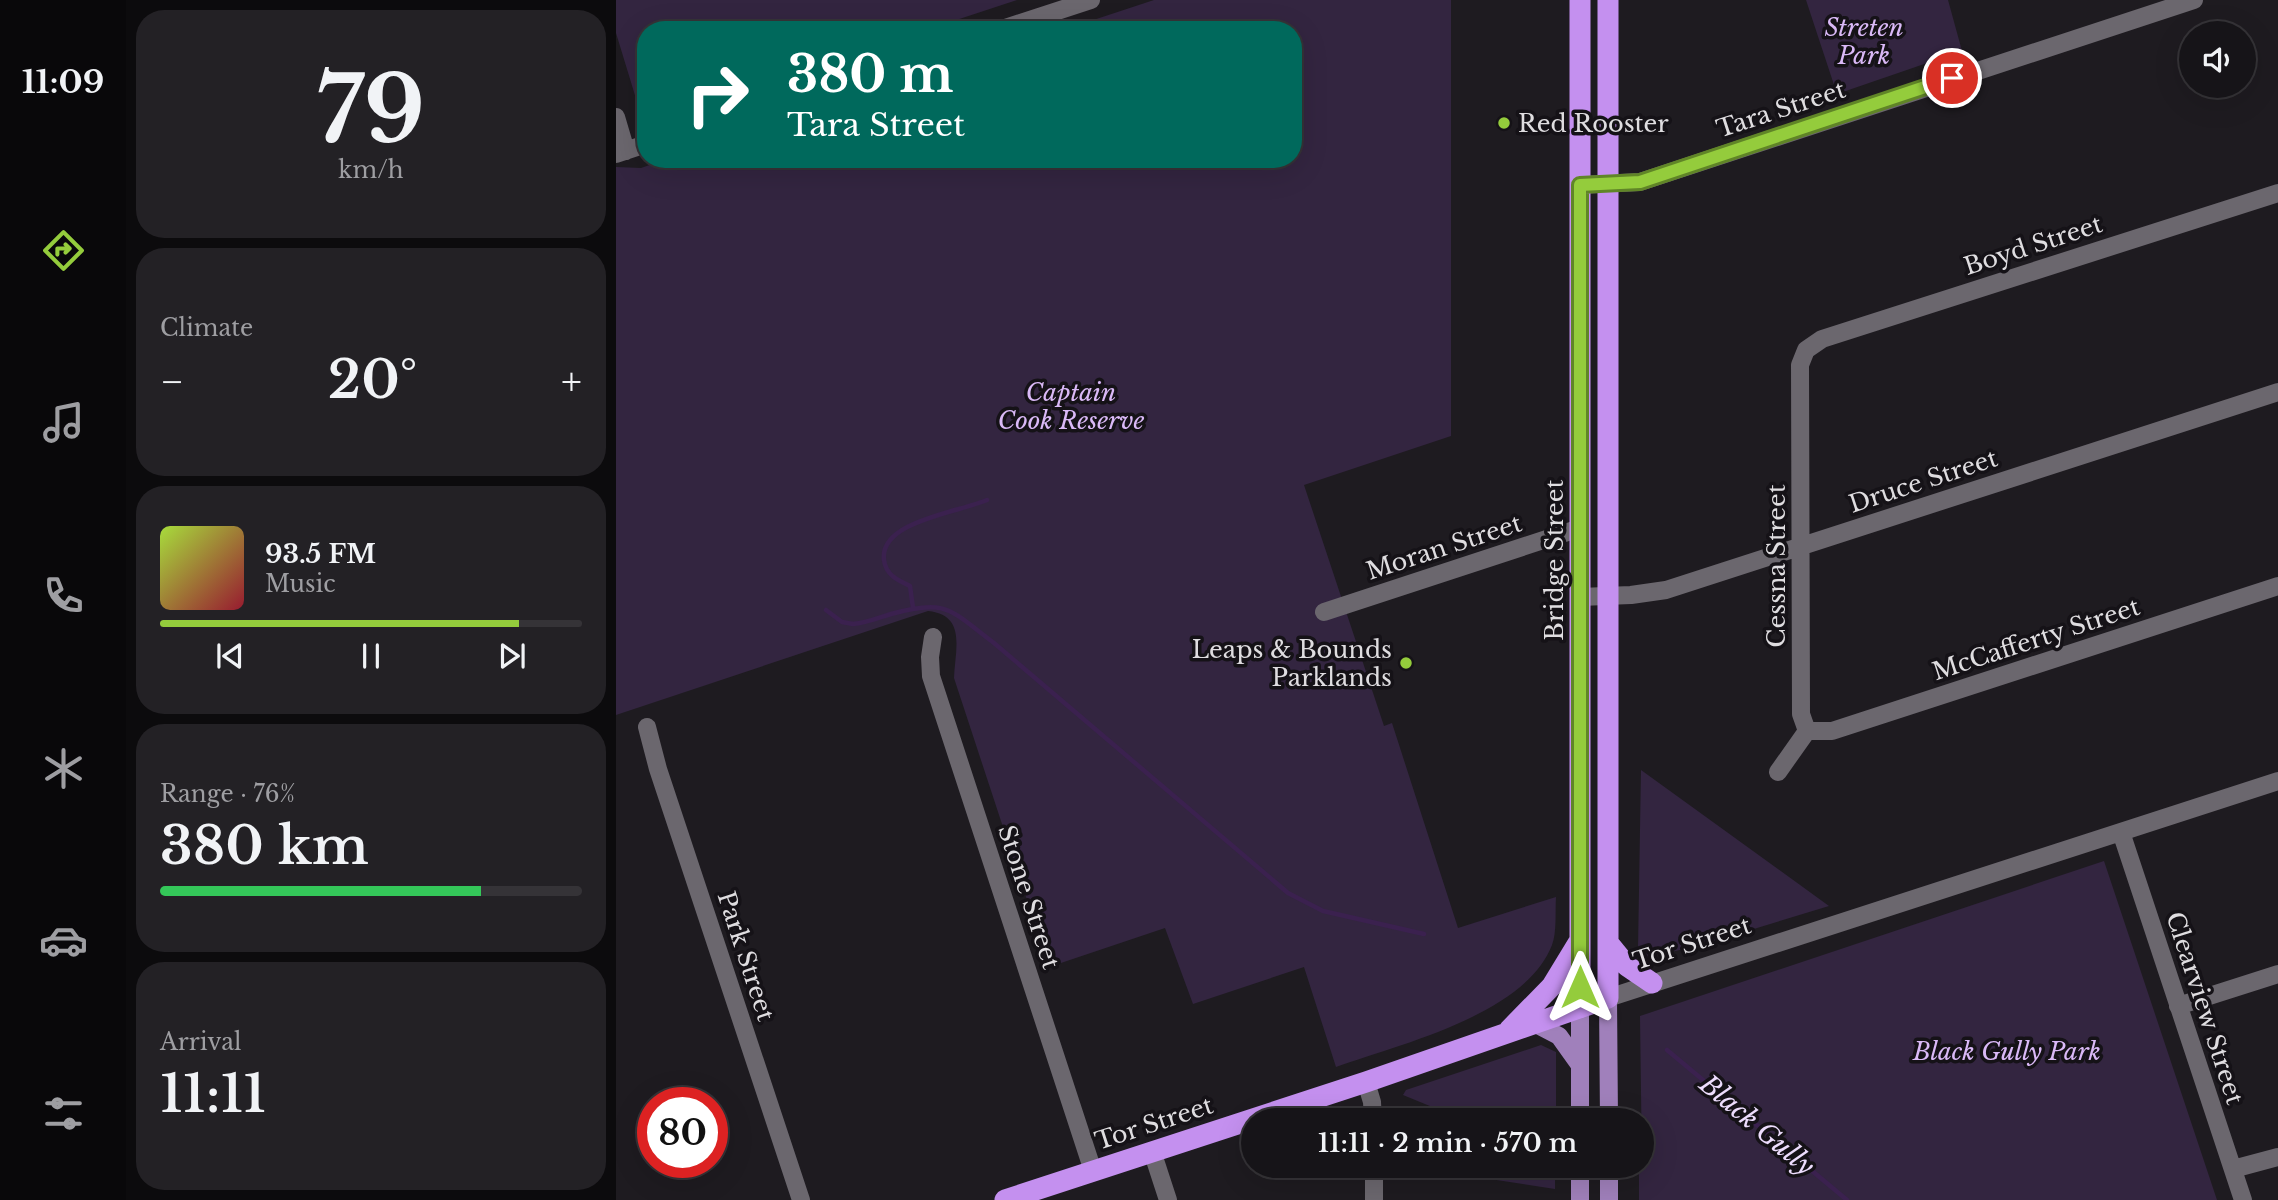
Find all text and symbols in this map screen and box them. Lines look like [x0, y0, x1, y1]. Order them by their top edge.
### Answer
park label: Streten Park [1824, 13, 1904, 70]
map controls [2179, 21, 2256, 98]
button: sound [2179, 21, 2256, 98]
text: 380 m [787, 44, 954, 105]
pin [1922, 48, 1982, 108]
icon: right [672, 49, 763, 140]
text: 79 [317, 54, 425, 167]
icon: arrive [1933, 59, 1971, 97]
text: 11:09 [22, 62, 104, 102]
street label: Tara Street [1713, 75, 1849, 143]
text: Tara Street [787, 105, 965, 145]
place label: Red Rooster [1518, 109, 1669, 138]
marker: Red Rooster [1496, 115, 1512, 131]
text: km/h [338, 156, 404, 184]
street label: Boyd Street [1960, 209, 2106, 281]
icon: directions [39, 226, 88, 275]
text: Climate [160, 314, 253, 342]
text: 20° [328, 348, 417, 412]
text: − [160, 358, 184, 405]
text: + [561, 358, 582, 405]
park label: Captain Cook Reserve [998, 378, 1144, 435]
icon: music [39, 398, 88, 447]
street label: Druce Street [1845, 443, 2001, 519]
street label: Bridge Street [1540, 479, 1569, 641]
street label: Cessna Street [1762, 484, 1791, 648]
street label: Moran Street [1363, 508, 1525, 586]
text: 93.5 FM [265, 538, 376, 570]
text: Music [265, 570, 336, 598]
icon: phone [39, 571, 88, 620]
street label: McCafferty Street [1929, 592, 2143, 686]
place label: Leaps & Bounds Parklands [1192, 635, 1392, 692]
icon: previous [211, 637, 249, 675]
icon: pause [352, 637, 390, 675]
icon: next [493, 637, 531, 675]
marker: Leaps & Bounds Parklands [1398, 655, 1414, 671]
icon: climate [39, 744, 88, 793]
text: Range · 76% [160, 780, 295, 808]
text: 380 km [160, 814, 369, 878]
street label: Stone Street [992, 821, 1066, 973]
street label: Park Street [711, 888, 781, 1024]
street label: Clearview Street [2160, 908, 2250, 1108]
street label: Tor Street [1629, 910, 1755, 976]
icon: car [39, 916, 88, 965]
position arrow [1543, 950, 1617, 1024]
text: Arrival [160, 1028, 241, 1056]
park label: Black Gully Park [1912, 1037, 2101, 1066]
text: 11:11 [160, 1062, 266, 1126]
water label: Black Gully [1692, 1067, 1821, 1183]
speed limit sign: 80 [637, 1087, 728, 1178]
icon: filters [39, 1089, 88, 1138]
street label: Tor Street [1091, 1090, 1217, 1156]
text: 11:11 · 2 min · 570 m [1318, 1127, 1577, 1159]

